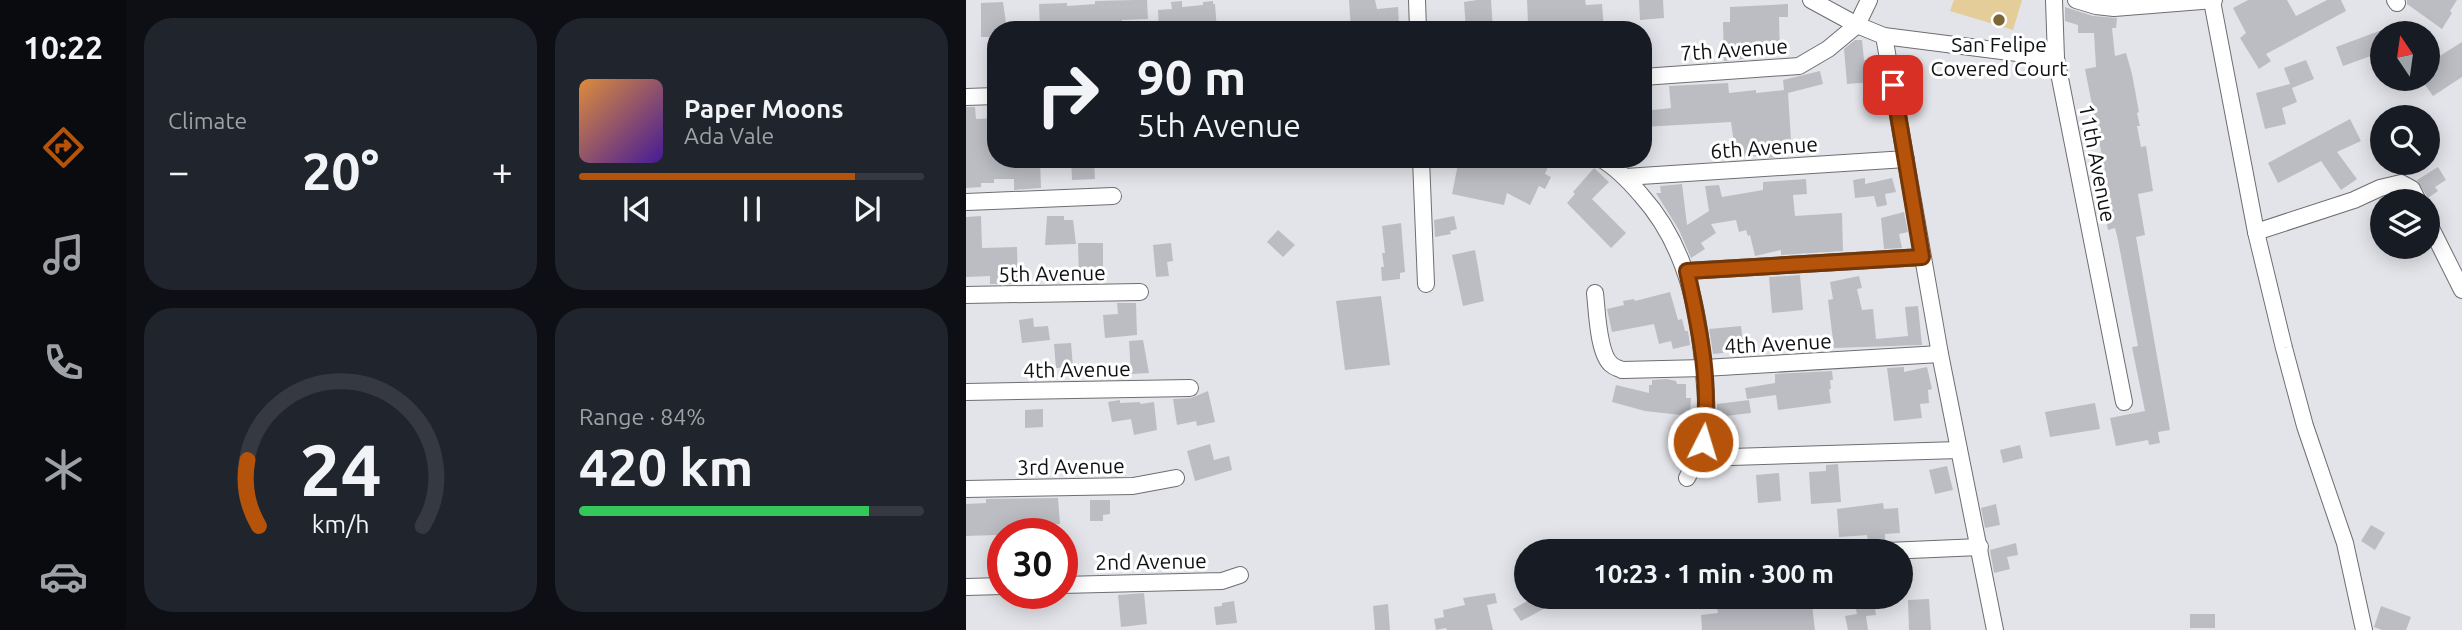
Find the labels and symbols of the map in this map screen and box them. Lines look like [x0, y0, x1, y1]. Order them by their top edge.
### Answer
marker: San Felipe Covered Court [1991, 12, 2007, 28]
north arrow [2370, 21, 2440, 91]
place label: San Felipe Covered Court [1931, 32, 2067, 80]
street label: 7th Avenue [1679, 33, 1789, 65]
pin [1863, 55, 1923, 115]
street label: 11th Avenue [2075, 102, 2121, 224]
street label: 6th Avenue [1709, 131, 1819, 163]
street label: 5th Avenue [998, 260, 1106, 286]
street label: 4th Avenue [1724, 328, 1832, 358]
street label: 4th Avenue [1023, 356, 1131, 382]
position arrow [1666, 405, 1740, 479]
street label: 3rd Avenue [1017, 453, 1125, 479]
speed limit sign: 30 [987, 518, 1078, 609]
street label: 2nd Avenue [1095, 548, 1207, 574]

